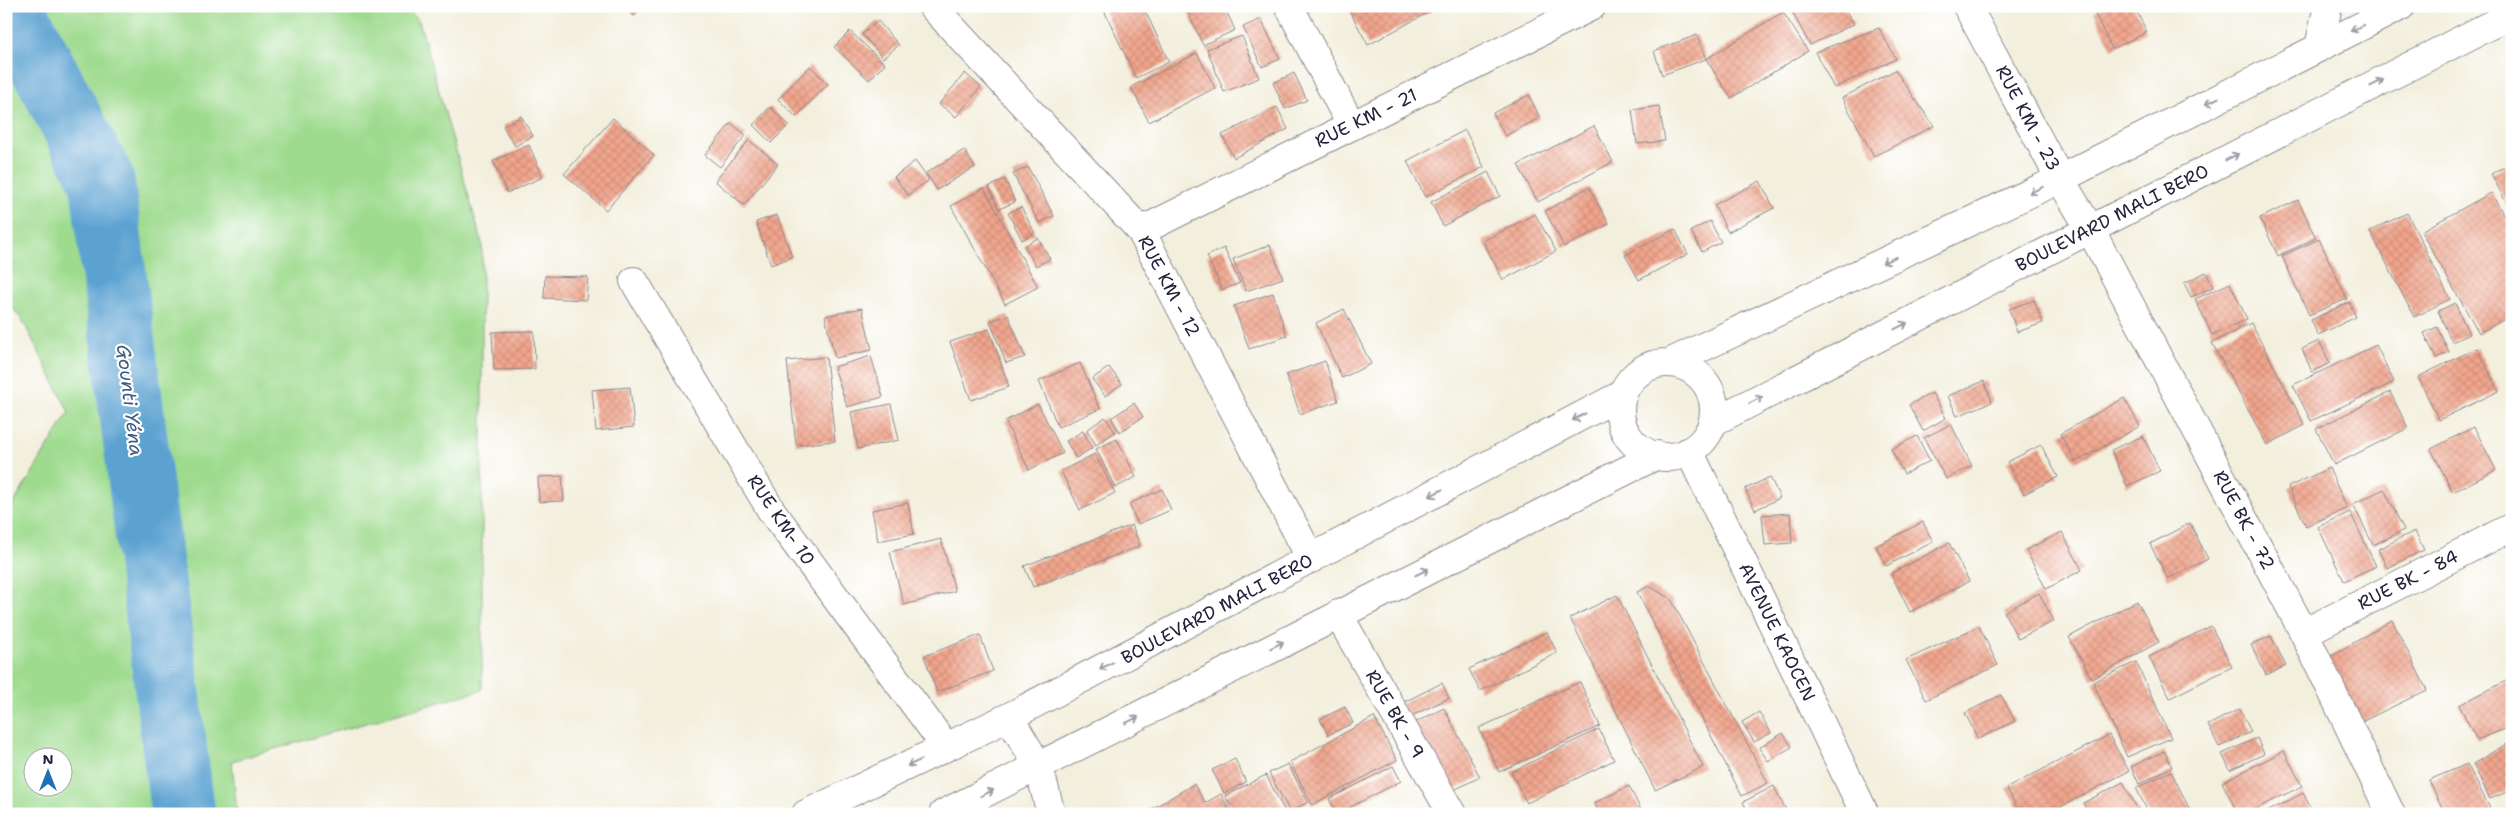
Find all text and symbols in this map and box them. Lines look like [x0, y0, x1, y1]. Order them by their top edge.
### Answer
one-way arrow [2350, 24, 2365, 33]
street label: RUE KM - 23 [1990, 61, 2066, 175]
one-way arrow [2369, 78, 2384, 87]
street label: RUE KM - 21 [1311, 83, 1421, 153]
one-way arrow [2205, 97, 2220, 106]
one-way arrow [2225, 152, 2240, 162]
street label: BOULEVARD MALI BERO [2011, 159, 2213, 277]
one-way arrow [2029, 186, 2044, 196]
street label: RUE KM - 12 [1132, 231, 1206, 341]
one-way arrow [1882, 255, 1897, 265]
one-way arrow [1893, 321, 1908, 331]
water label: Gounti Yéna [111, 343, 149, 457]
one-way arrow [1748, 395, 1763, 404]
one-way arrow [1572, 412, 1587, 422]
street label: RUE BK - 72 [2208, 466, 2280, 574]
street label: RUE KM- 10 [742, 470, 820, 570]
one-way arrow [1429, 489, 1444, 498]
street label: RUE BK - 84 [2354, 544, 2462, 616]
street label: BOULEVARD MALI BERO [1117, 548, 1317, 670]
street label: AVENUE KAOCEN [1733, 559, 1821, 705]
one-way arrow [1414, 567, 1429, 576]
one-way arrow [1269, 640, 1284, 649]
one-way arrow [1099, 662, 1114, 671]
street label: RUE BK - 9 [1360, 666, 1430, 762]
one-way arrow [1125, 715, 1140, 725]
north arrow [22, 748, 72, 798]
text: N [42, 750, 54, 768]
one-way arrow [907, 758, 922, 768]
one-way arrow [979, 787, 994, 797]

